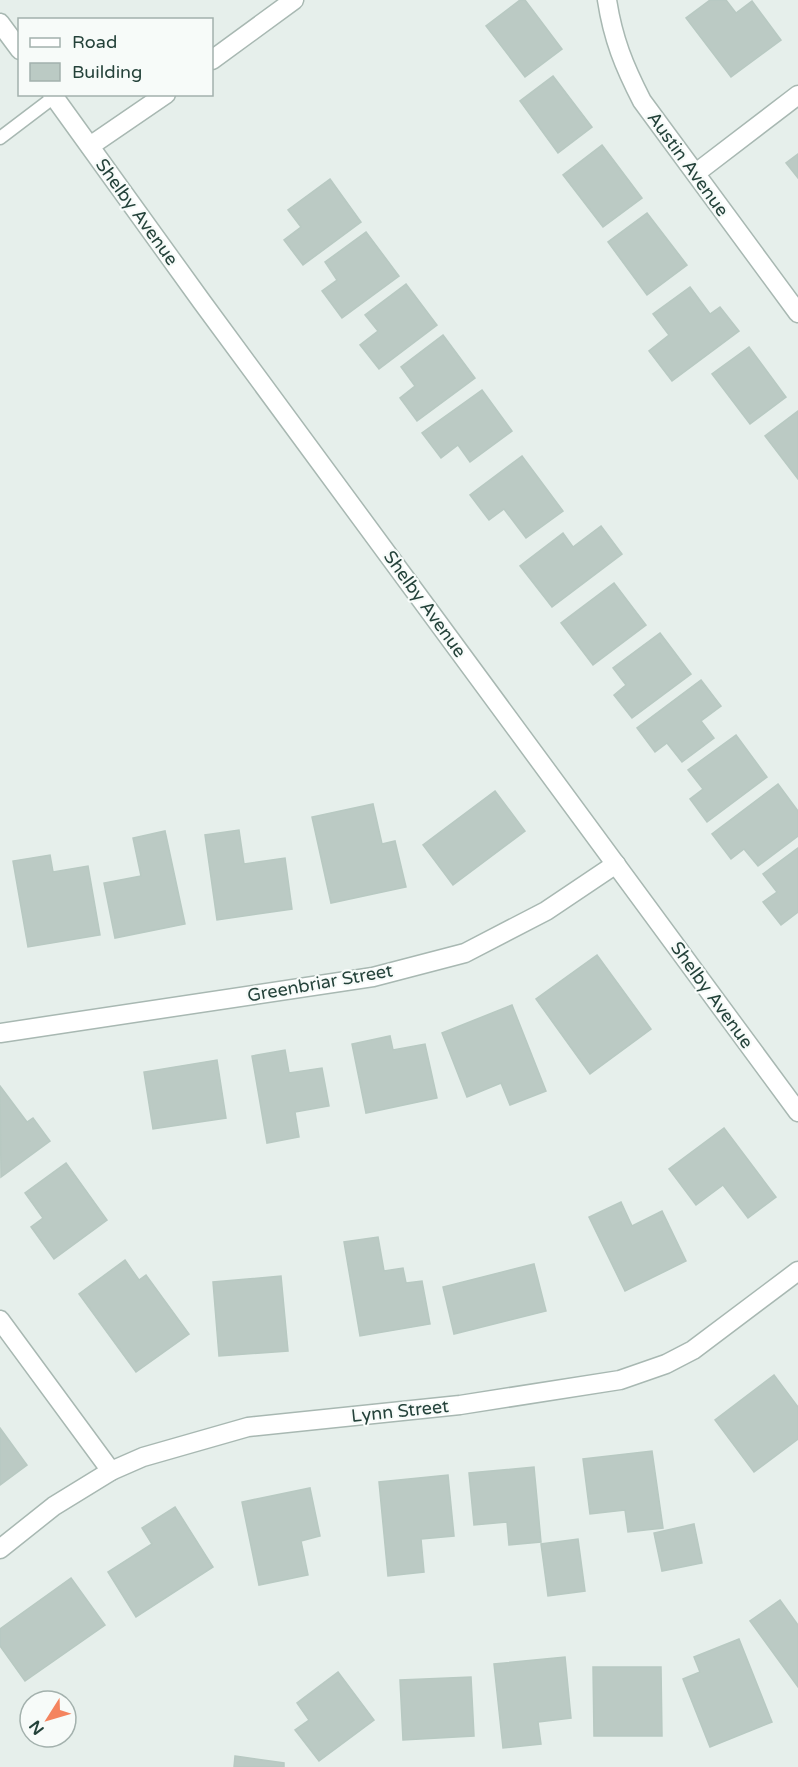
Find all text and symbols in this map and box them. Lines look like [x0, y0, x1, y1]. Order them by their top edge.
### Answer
legend [18, 18, 213, 96]
text: Road [72, 31, 117, 53]
text: Building [72, 61, 142, 83]
street label: Austin Avenue [643, 107, 733, 221]
street label: Shelby Avenue [91, 154, 183, 270]
street label: Shelby Avenue [379, 546, 471, 662]
street label: Shelby Avenue [666, 937, 758, 1053]
street label: Greenbriar Street [245, 959, 395, 1007]
street label: Lynn Street [350, 1395, 450, 1427]
north arrow [18, 1689, 78, 1749]
text: N [25, 1716, 49, 1739]

